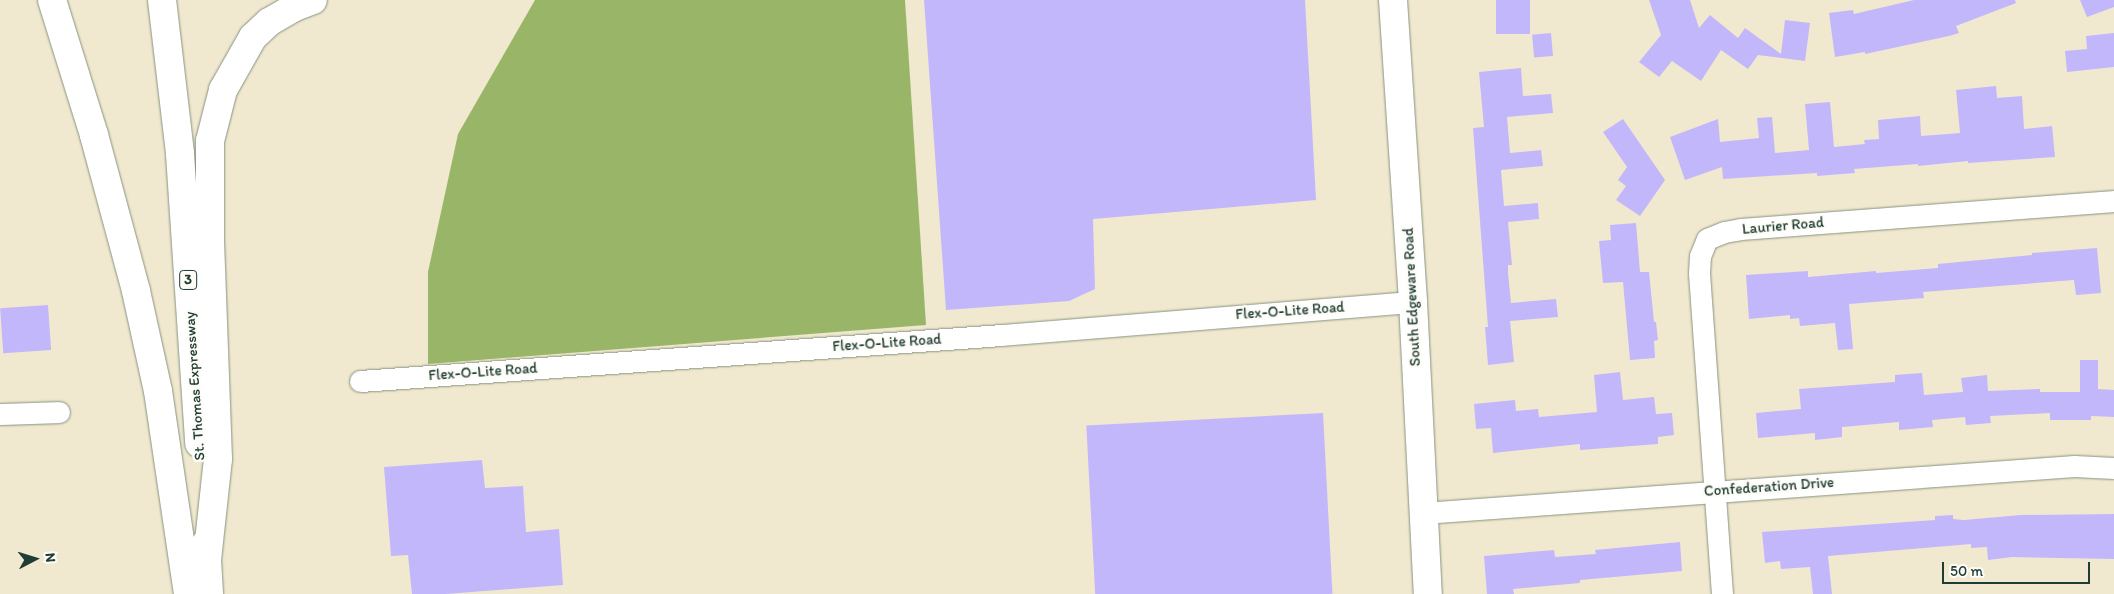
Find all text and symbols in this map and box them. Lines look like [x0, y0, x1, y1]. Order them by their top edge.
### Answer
street label: Laurier Road [1741, 213, 1825, 239]
street label: South Edgeware Road [1399, 227, 1425, 367]
road number: 3 [178, 268, 198, 292]
street label: Flex-O-Lite Road [1235, 298, 1345, 324]
street label: St. Thomas Expressway [181, 311, 209, 461]
street label: Flex-O-Lite Road [832, 330, 942, 356]
street label: Flex-O-Lite Road [428, 359, 538, 385]
street label: Confederation Drive [1703, 473, 1835, 501]
north arrow [10, 534, 60, 584]
text: N [42, 552, 59, 563]
scale bar [1944, 552, 2092, 584]
text: 50 m [1950, 562, 1983, 580]

